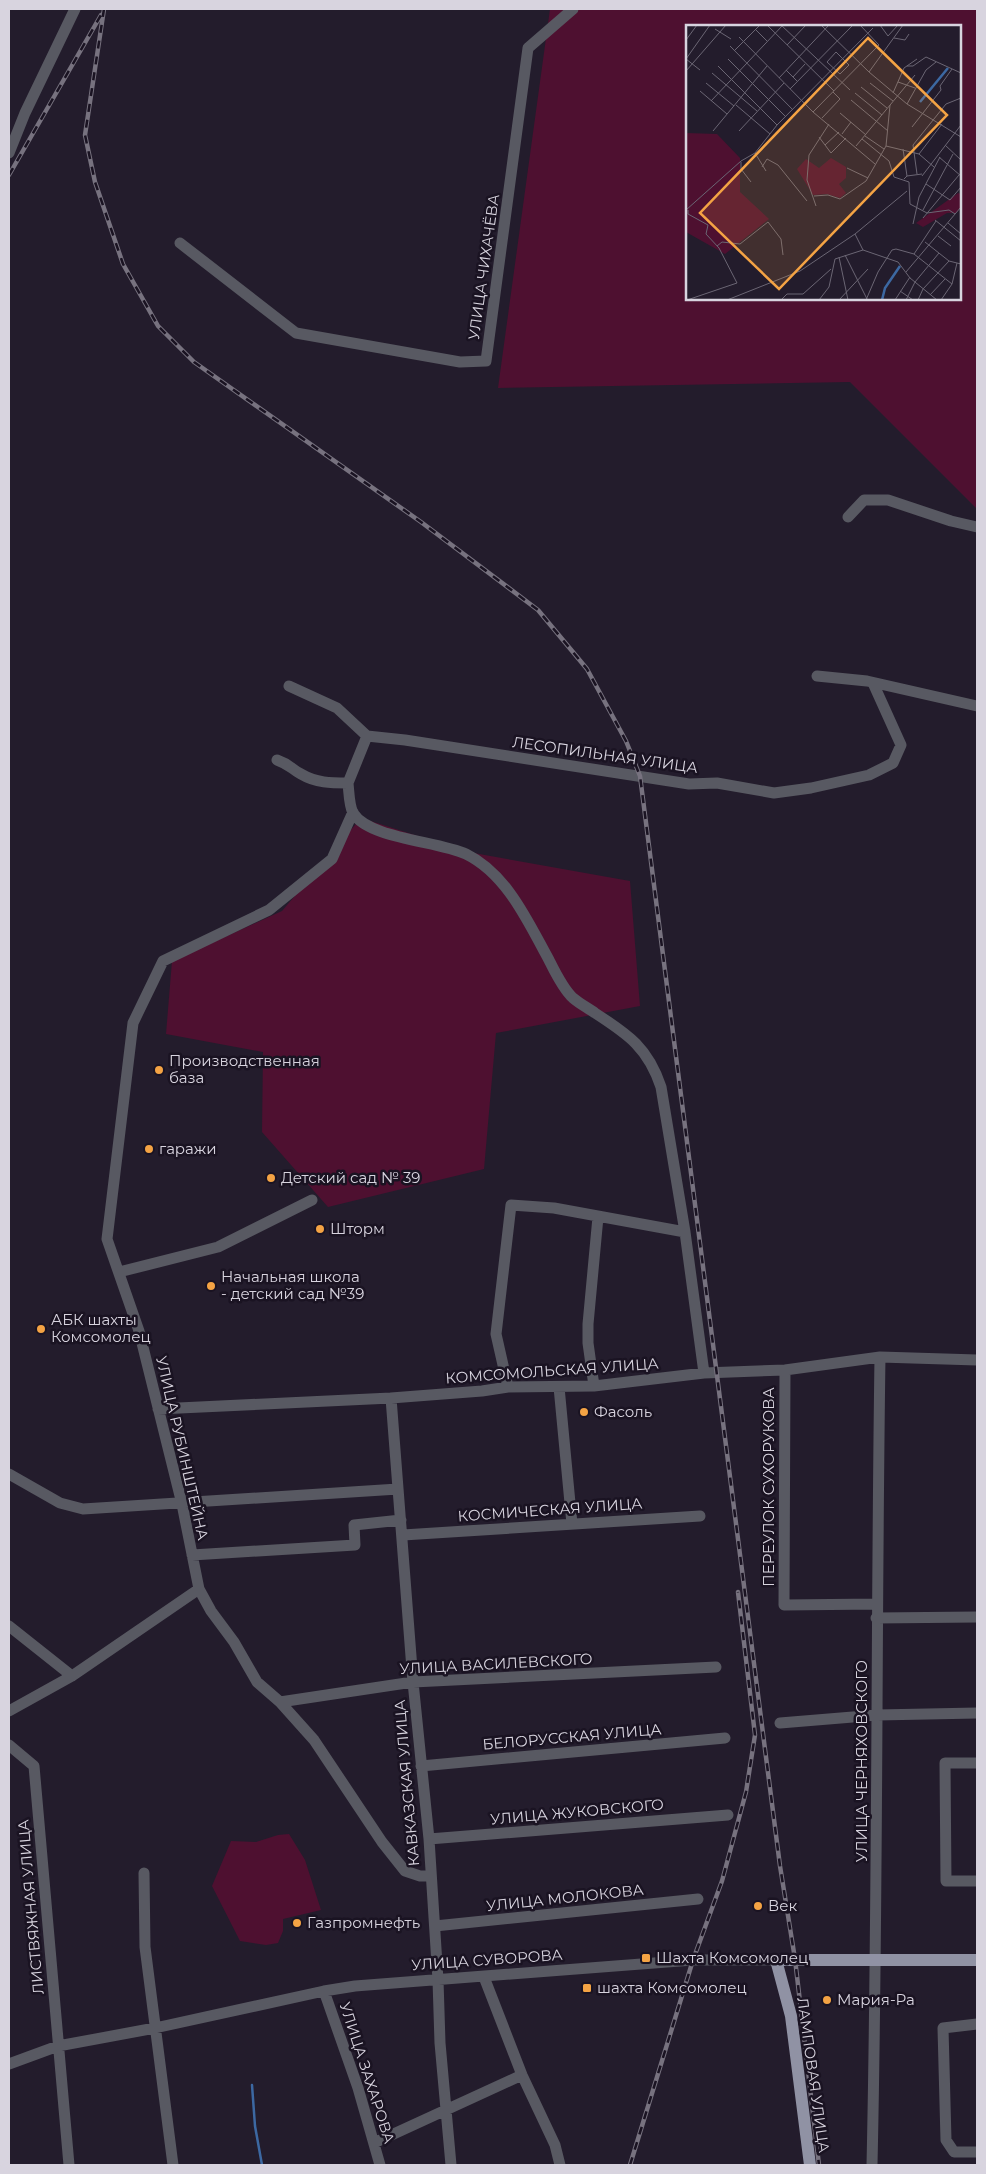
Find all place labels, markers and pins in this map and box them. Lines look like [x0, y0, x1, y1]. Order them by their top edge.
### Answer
place label: Производственная база [169, 1051, 320, 1087]
marker: Производственная база [153, 1064, 165, 1076]
place label: гаражи [159, 1139, 217, 1158]
marker: гаражи [143, 1143, 155, 1155]
place label: Детский сад № 39 [281, 1168, 421, 1187]
marker: Детский сад № 39 [265, 1172, 277, 1184]
place label: Шторм [330, 1219, 385, 1238]
marker: Шторм [314, 1223, 326, 1235]
place label: Начальная школа - детский сад №39 [221, 1267, 364, 1303]
marker: Начальная школа - детский сад №39 [205, 1280, 217, 1292]
place label: АБК шахты Комсомолец [51, 1310, 151, 1346]
marker: АБК шахты Комсомолец [35, 1323, 47, 1335]
place label: Фасоль [594, 1402, 652, 1421]
marker: Фасоль [578, 1406, 590, 1418]
place label: Век [768, 1896, 798, 1915]
marker: Век [752, 1900, 764, 1912]
place label: Газпромнефть [307, 1913, 420, 1932]
marker: Газпромнефть [291, 1917, 303, 1929]
place label: Шахта Комсомолец [656, 1948, 808, 1967]
marker: Шахта Комсомолец [640, 1952, 652, 1964]
place label: шахта Комсомолец [597, 1978, 747, 1997]
marker: шахта Комсомолец [581, 1982, 593, 1994]
place label: Мария-Ра [837, 1990, 915, 2009]
marker: Мария-Ра [821, 1994, 833, 2006]

